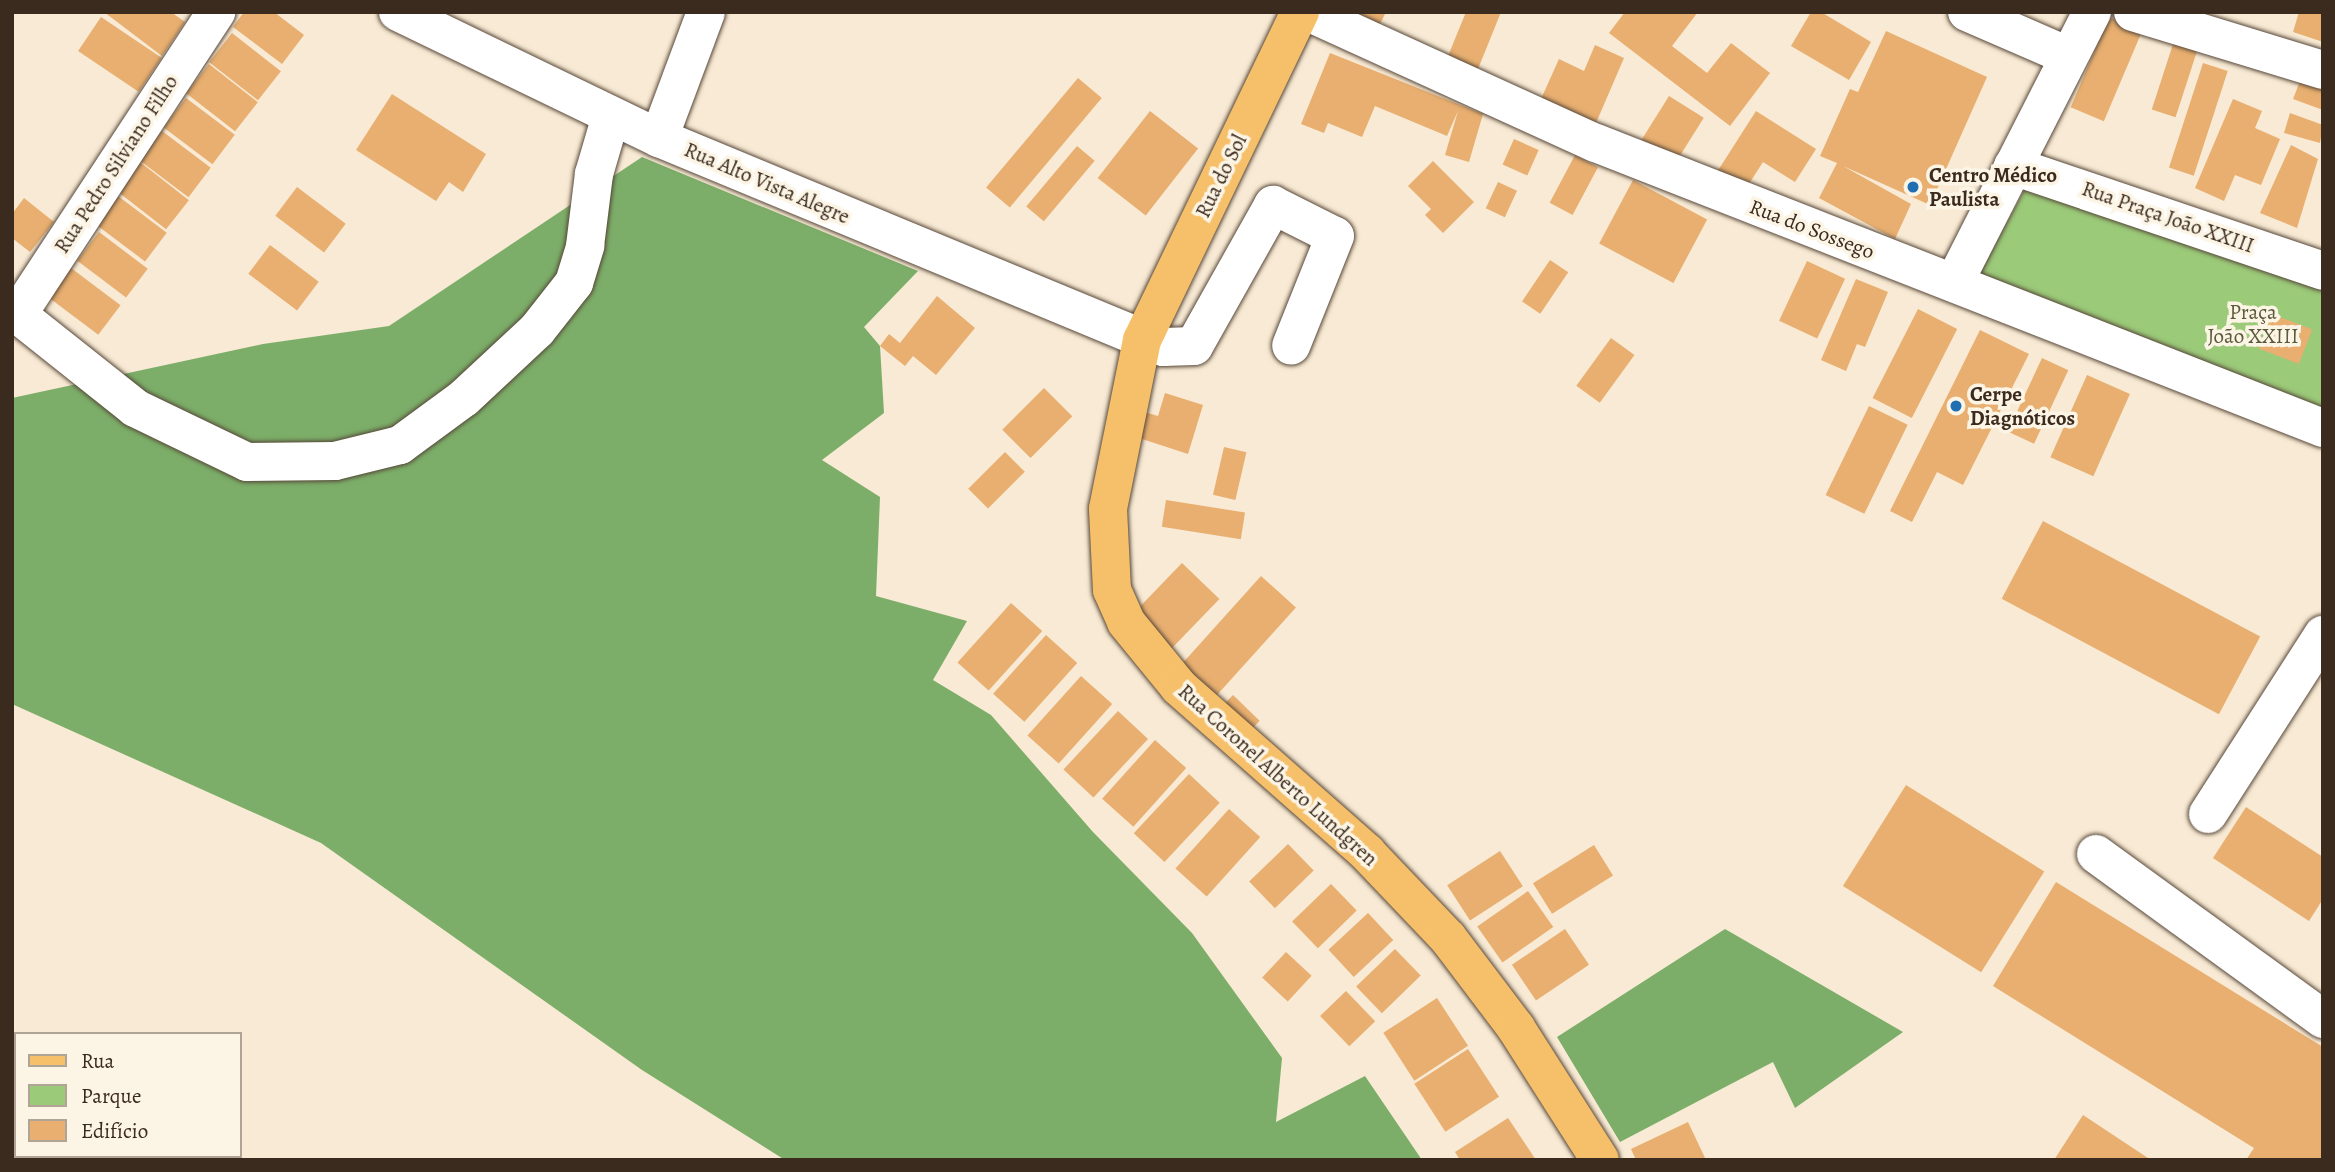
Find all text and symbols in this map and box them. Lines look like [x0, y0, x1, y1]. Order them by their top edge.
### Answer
street label: Rua Pedro Silviano Filho [49, 70, 183, 258]
street label: Rua do Sol [1190, 130, 1252, 222]
street label: Rua Alto Vista Alegre [681, 137, 853, 229]
place label: Centro Médico Paulista [1929, 162, 2057, 212]
street label: Rua Praça João XXIII [2079, 176, 2257, 258]
marker: Centro Médico Paulista [1903, 177, 1923, 197]
street label: Rua do Sossego [1746, 194, 1878, 264]
park label: Praça João XXIII [2207, 299, 2299, 349]
place label: Cerpe Diagnóticos [1970, 381, 2075, 431]
marker: Cerpe Diagnóticos [1948, 398, 1964, 414]
street label: Rua Coronel Alberto Lundgren [1173, 679, 1383, 871]
legend [14, 1032, 242, 1158]
text: Rua [81, 1047, 114, 1075]
text: Parque [81, 1082, 141, 1110]
text: Edifício [81, 1117, 148, 1145]

